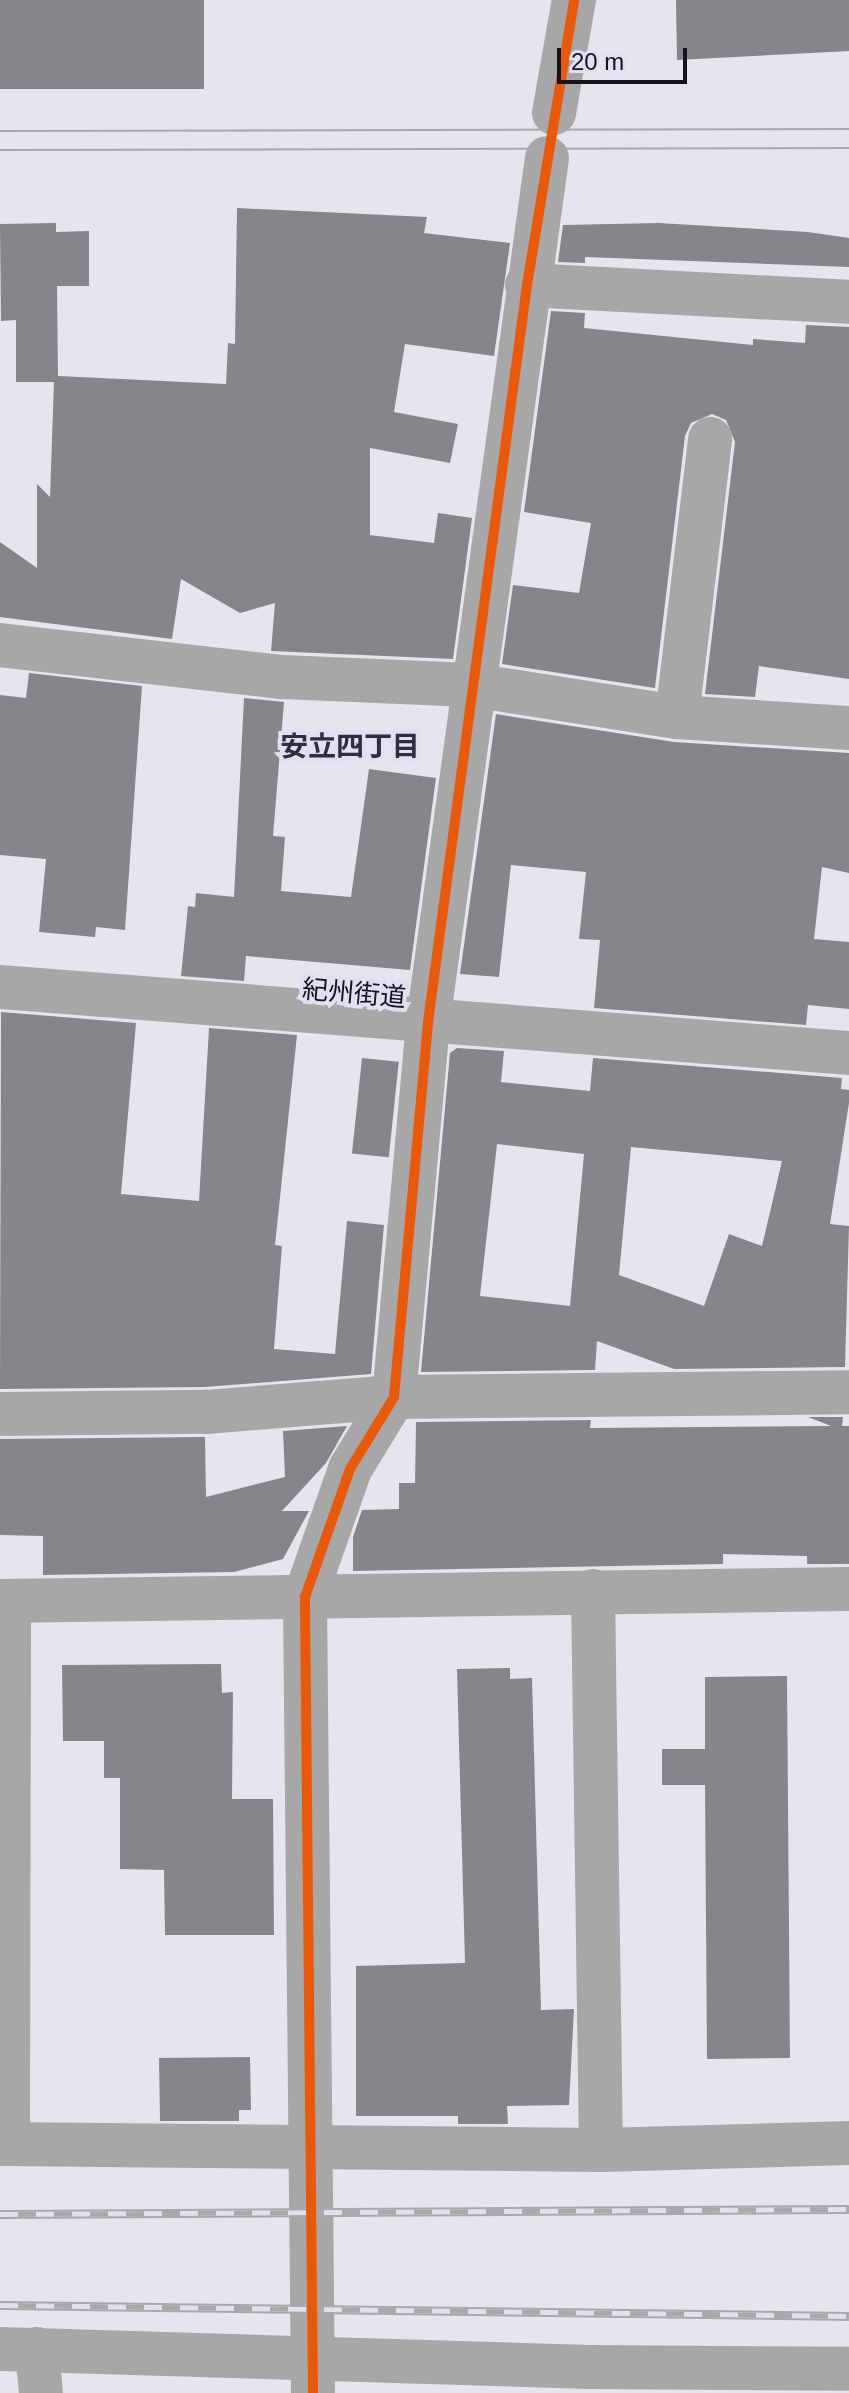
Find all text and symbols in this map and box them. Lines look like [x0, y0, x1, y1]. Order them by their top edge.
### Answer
scale bar [561, 32, 691, 82]
text: 20 m [571, 48, 624, 75]
district label: 安立四丁目 [280, 730, 420, 764]
street label: 紀州街道 [301, 974, 407, 1014]

